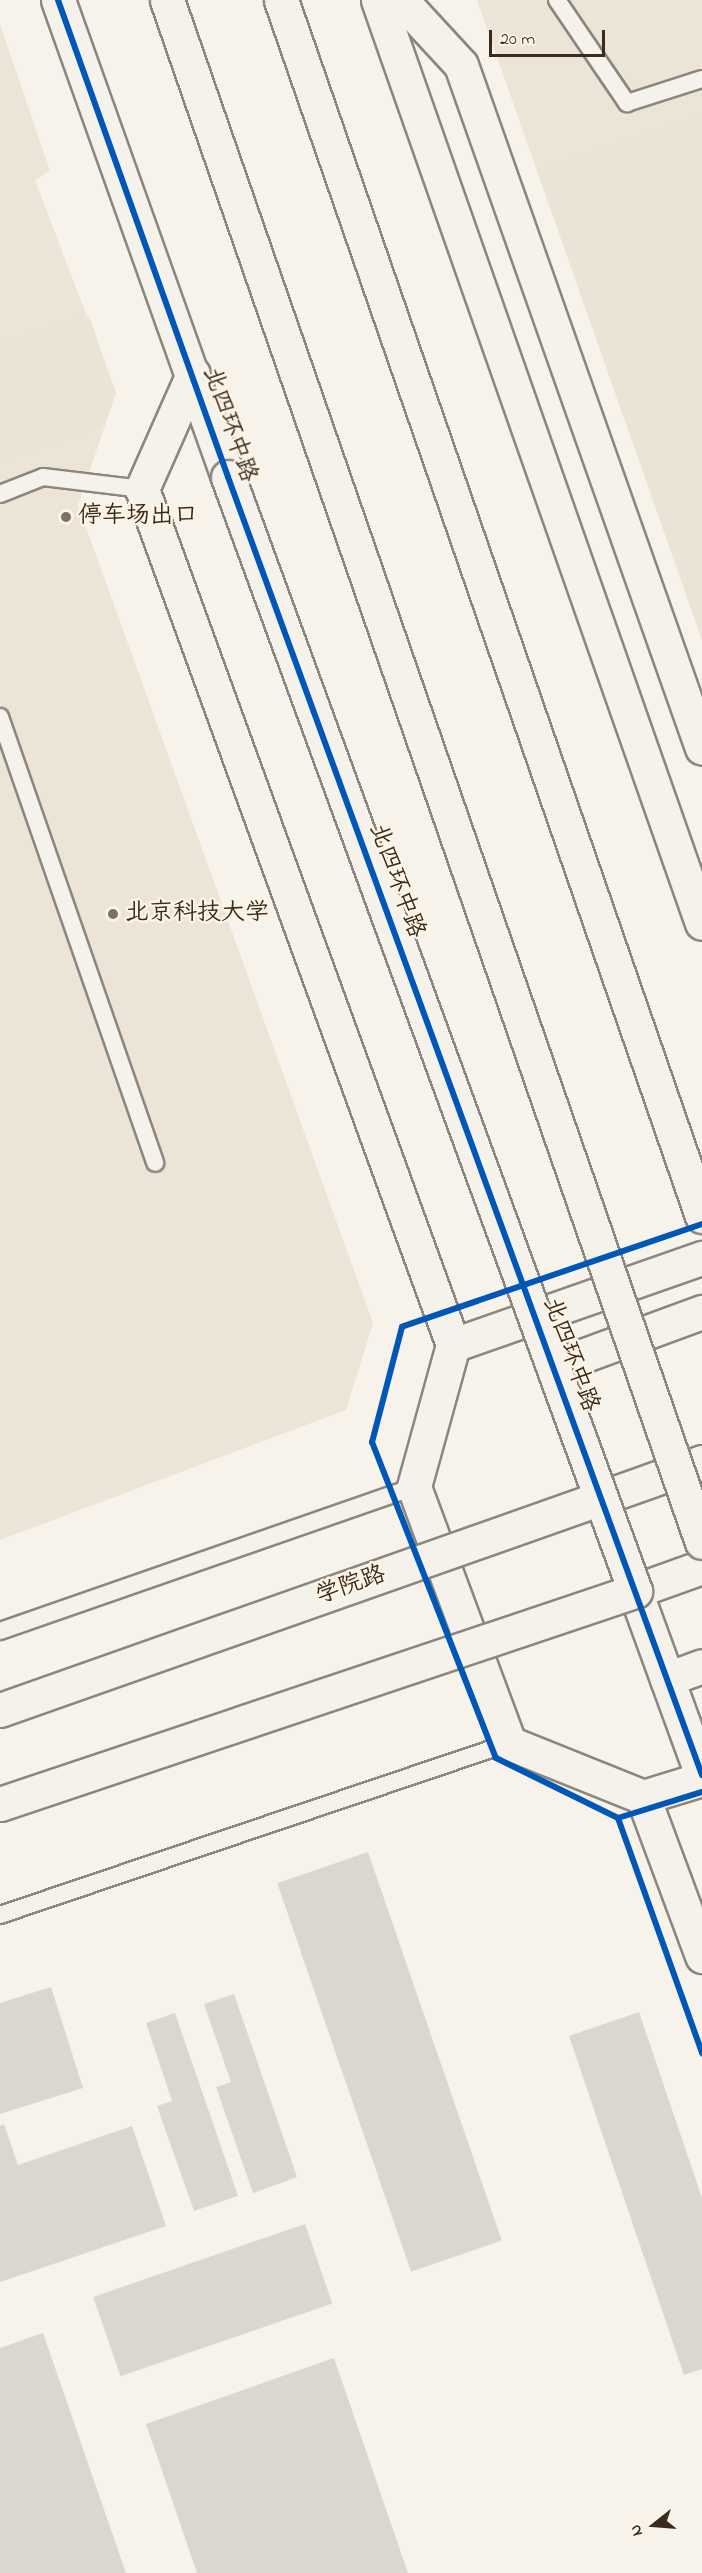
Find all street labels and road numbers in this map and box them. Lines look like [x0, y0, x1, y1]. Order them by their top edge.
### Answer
street label: 北四环中路 [196, 364, 262, 486]
street label: 北四环中路 [362, 820, 430, 942]
street label: 北四环中路 [536, 1294, 604, 1416]
street label: 学院路 [312, 1561, 390, 1611]

